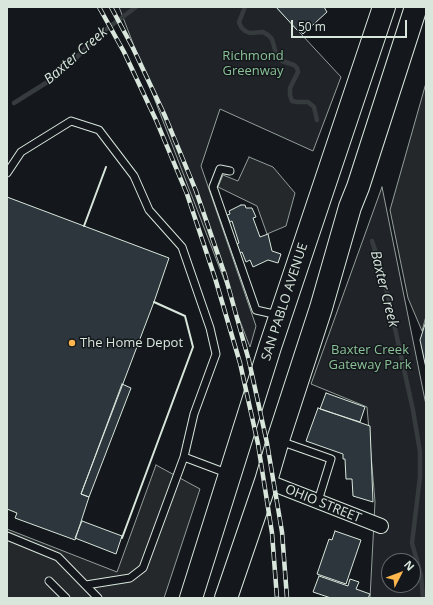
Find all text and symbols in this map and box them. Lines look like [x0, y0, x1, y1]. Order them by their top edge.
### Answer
scale bar [293, 12, 409, 38]
text: 50 m [298, 18, 326, 35]
water label: Baxter Creek [41, 24, 111, 88]
park label: Richmond Greenway [222, 48, 284, 79]
street label: SAN PABLO AVENUE [259, 241, 311, 363]
water label: Baxter Creek [366, 249, 402, 329]
place label: The Home Depot [80, 335, 183, 351]
marker: The Home Depot [67, 338, 77, 348]
park label: Baxter Creek Gateway Park [329, 342, 411, 373]
street label: OHIO STREET [283, 482, 363, 526]
north arrow [381, 553, 421, 593]
text: N [401, 557, 418, 574]

